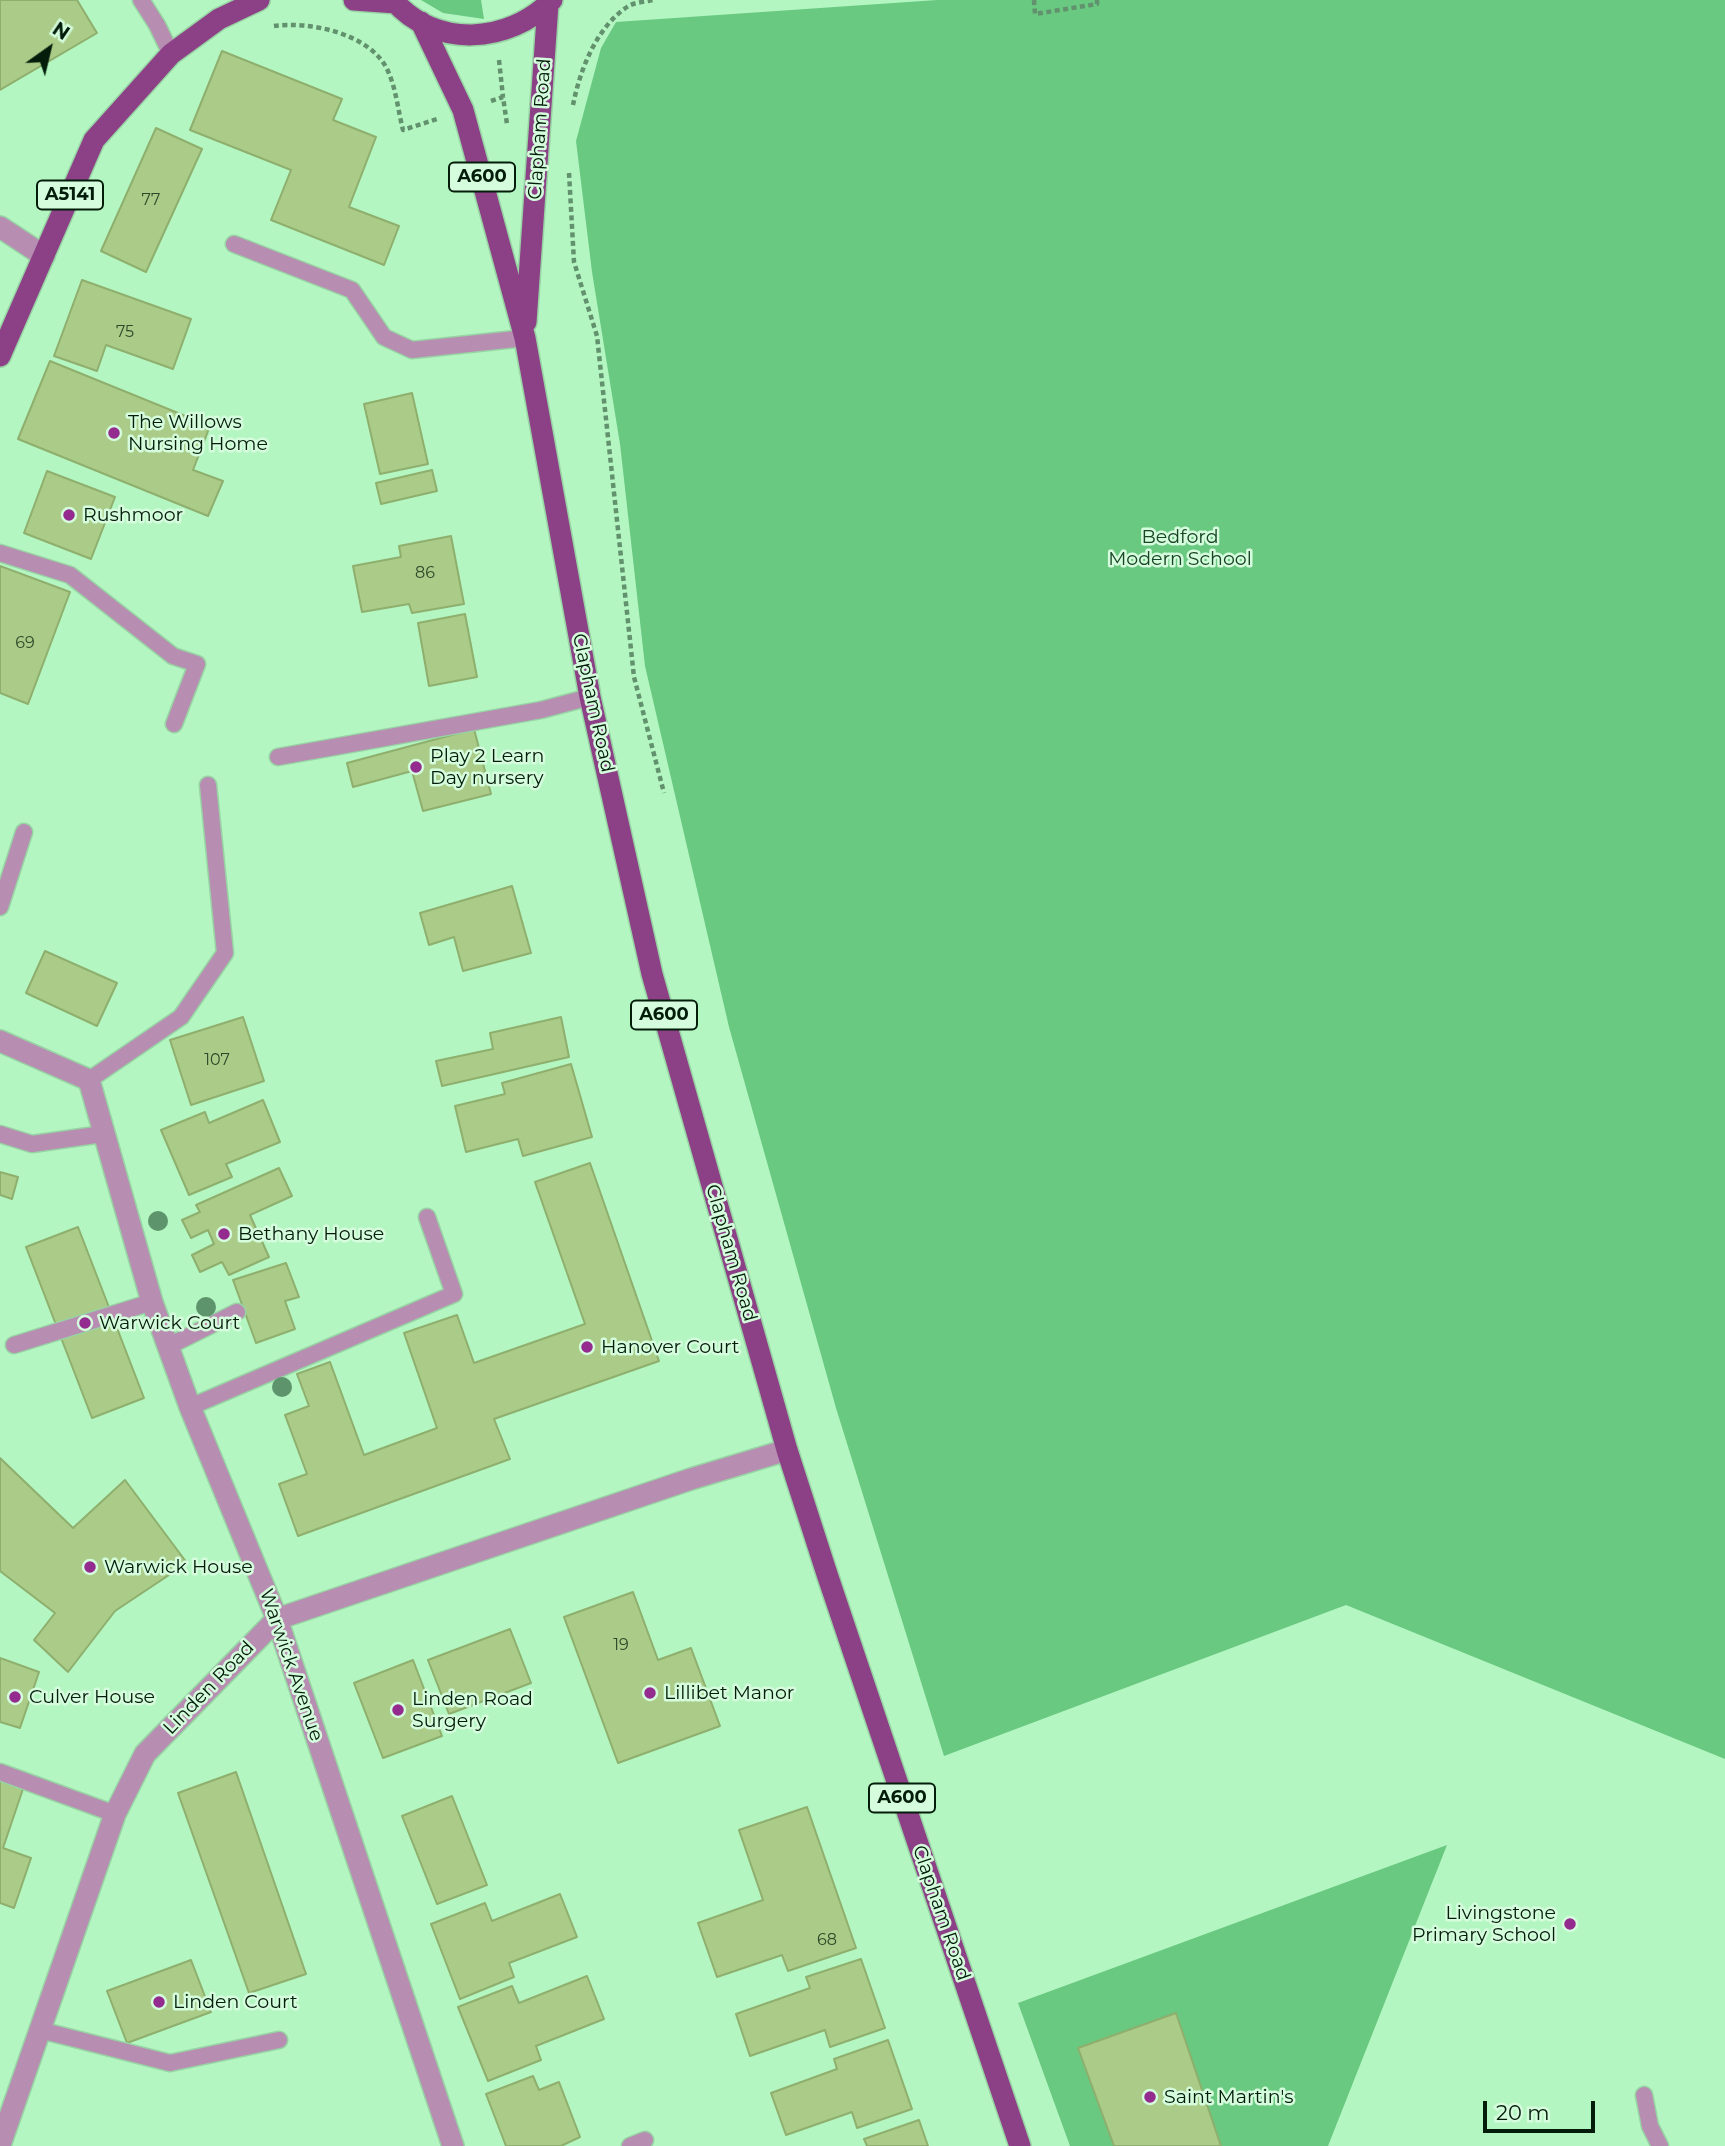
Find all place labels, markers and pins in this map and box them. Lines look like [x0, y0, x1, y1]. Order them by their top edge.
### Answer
place label: The Willows Nursing Home [128, 411, 268, 455]
marker: The Willows Nursing Home [106, 425, 122, 441]
place label: Rushmoor [83, 504, 183, 526]
marker: Rushmoor [61, 507, 77, 523]
place label: Play 2 Learn Day nursery [430, 745, 544, 789]
marker: Play 2 Learn Day nursery [408, 759, 424, 775]
place label: Bethany House [238, 1223, 384, 1245]
marker: Bethany House [216, 1226, 232, 1242]
place label: Warwick Court [99, 1312, 240, 1334]
marker: Warwick Court [77, 1315, 93, 1331]
place label: Hanover Court [601, 1336, 740, 1358]
marker: Hanover Court [579, 1339, 595, 1355]
place label: Warwick House [104, 1556, 253, 1578]
marker: Warwick House [82, 1559, 98, 1575]
place label: Lillibet Manor [664, 1682, 794, 1704]
marker: Lillibet Manor [642, 1685, 658, 1701]
place label: Culver House [29, 1686, 155, 1708]
place label: Linden Road Surgery [412, 1688, 533, 1732]
marker: Culver House [7, 1689, 23, 1705]
marker: Linden Road Surgery [390, 1702, 406, 1718]
place label: Livingstone Primary School [1412, 1902, 1556, 1946]
marker: Livingstone Primary School [1562, 1916, 1578, 1932]
place label: Linden Court [173, 1991, 298, 2013]
marker: Linden Court [151, 1994, 167, 2010]
place label: Saint Martin's [1164, 2086, 1294, 2108]
marker: Saint Martin's [1142, 2089, 1158, 2105]

